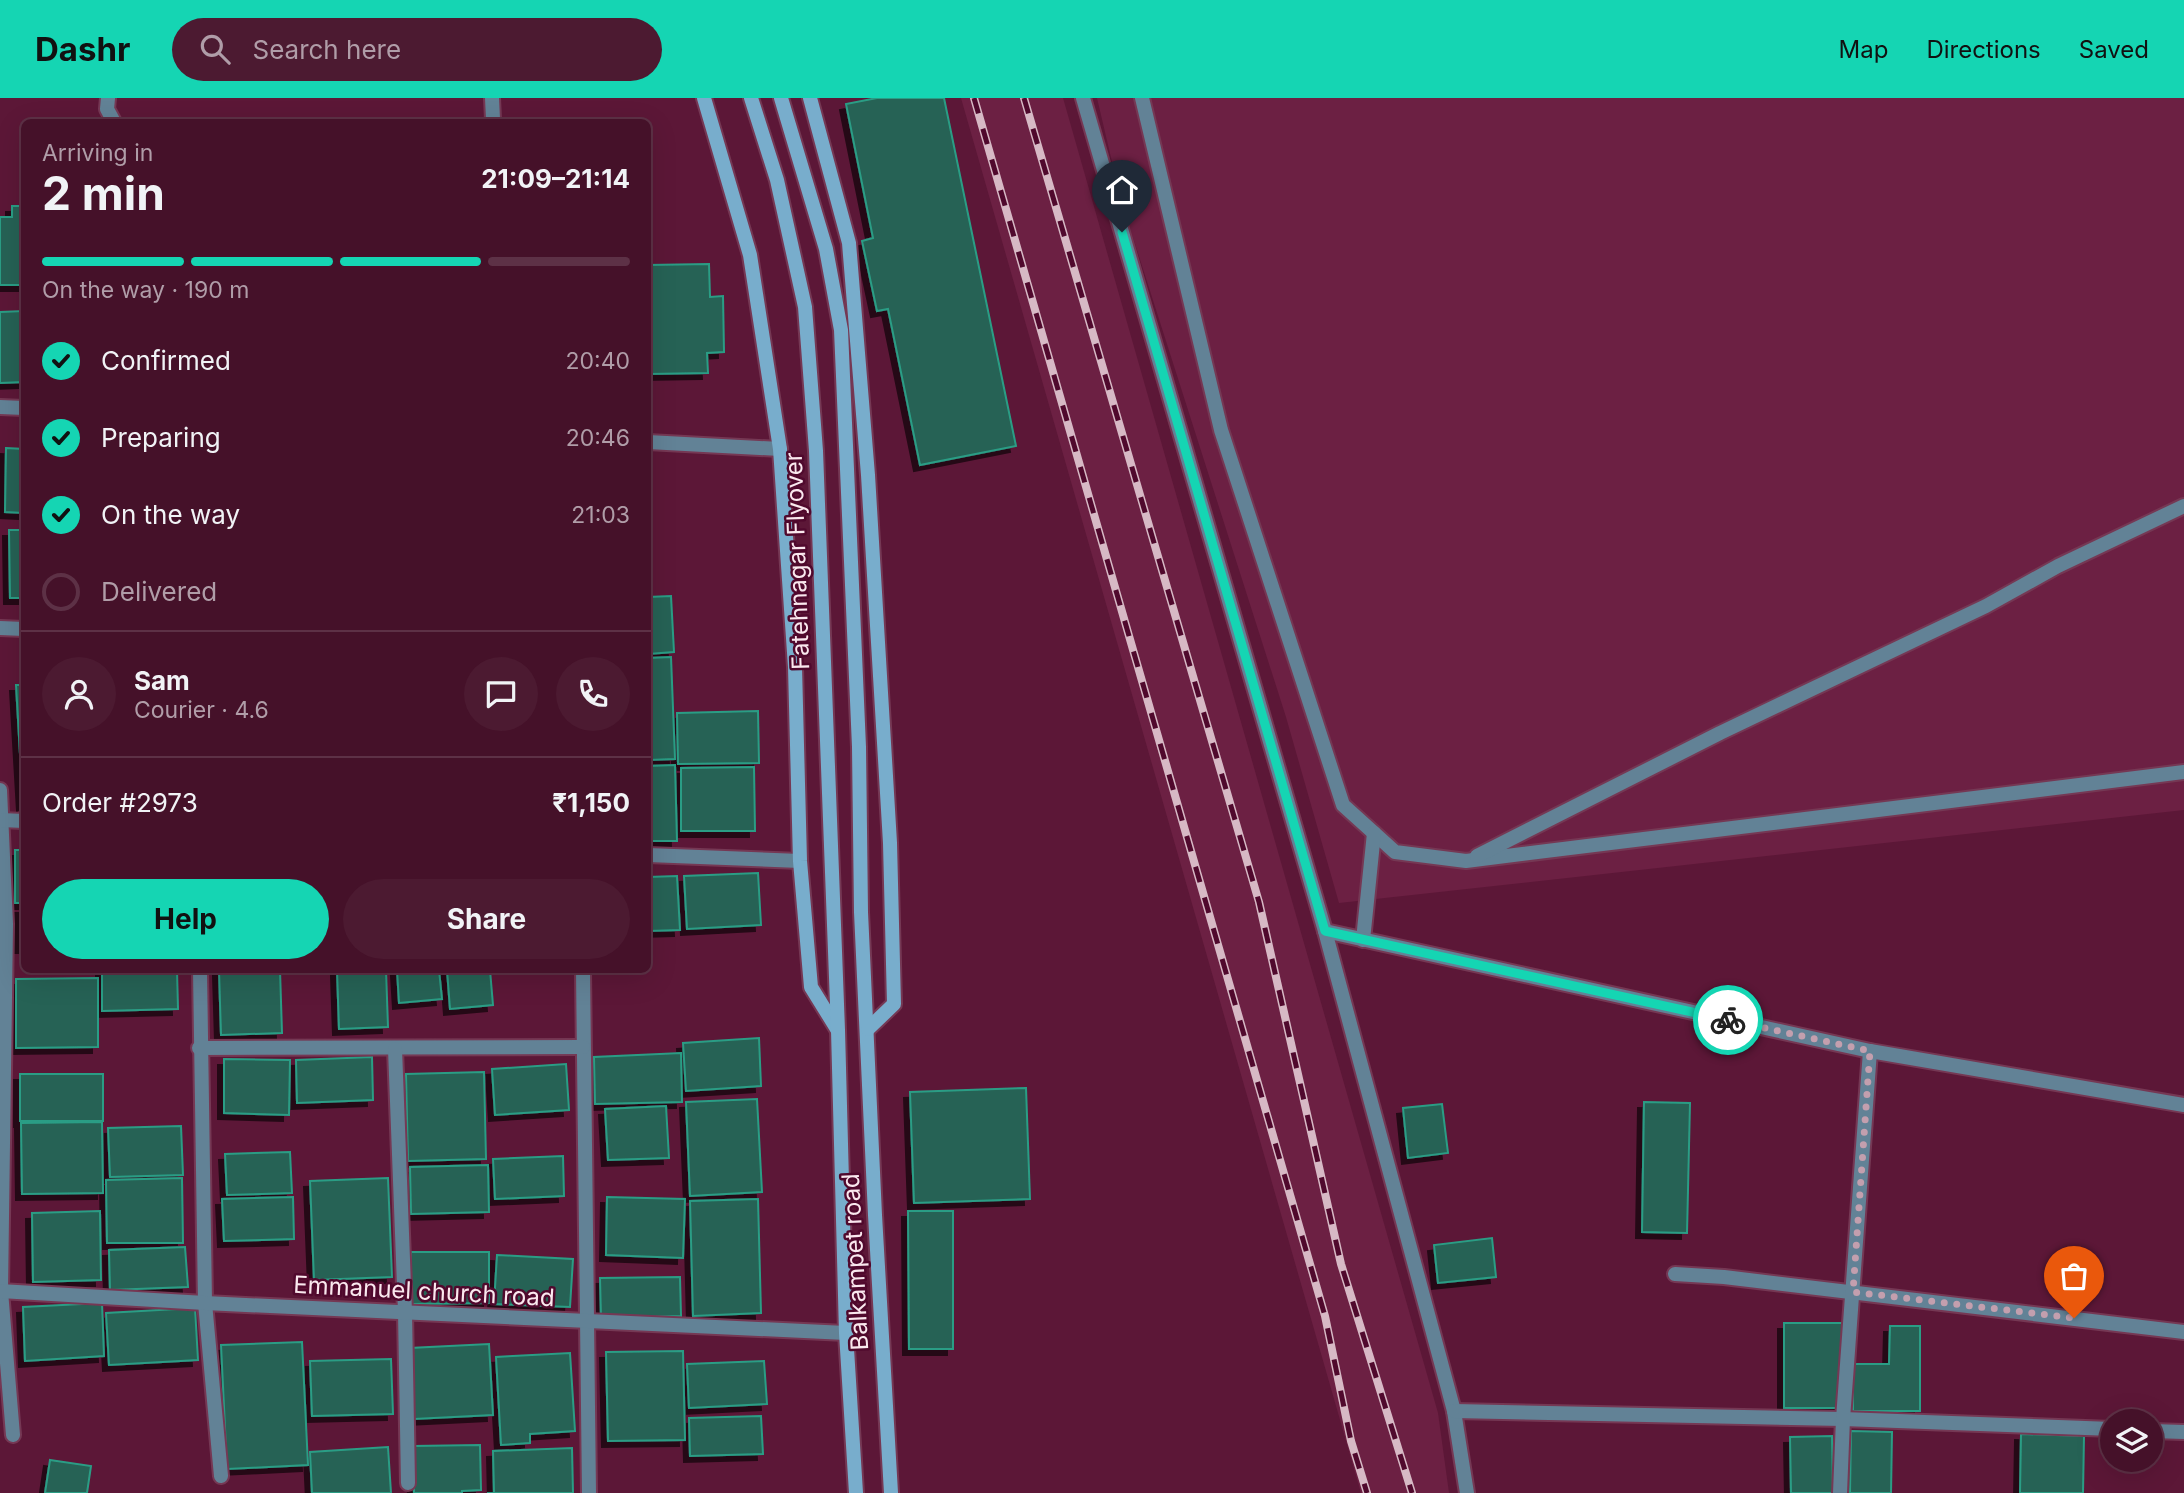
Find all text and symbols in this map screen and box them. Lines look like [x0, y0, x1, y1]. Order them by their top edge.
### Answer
search box [172, 18, 662, 81]
text: Dashr [35, 29, 130, 69]
icon: search [196, 30, 234, 68]
text: Search here [252, 34, 401, 65]
text: Map [1839, 35, 1888, 64]
text: Directions [1926, 35, 2041, 64]
text: Saved [2079, 35, 2149, 64]
text: Arriving in [42, 139, 153, 167]
pin [1092, 160, 1152, 232]
text: 21:09–21:14 [481, 163, 630, 194]
text: 2 min [42, 165, 165, 221]
icon: home [1103, 171, 1141, 209]
text: On the way · 190 m [42, 276, 249, 304]
icon: check [42, 342, 80, 380]
text: Confirmed [101, 345, 231, 376]
text: 20:40 [565, 347, 630, 375]
icon: check [42, 419, 80, 457]
text: Preparing [101, 422, 221, 453]
text: 20:46 [566, 424, 630, 452]
street label: Fatehnagar Flyover [779, 452, 815, 670]
icon: check [42, 496, 80, 534]
text: On the way [101, 499, 240, 530]
text: 21:03 [571, 501, 630, 529]
text: Delivered [101, 576, 217, 607]
button: person [42, 657, 116, 731]
button: chat [464, 657, 538, 731]
button: phone [556, 657, 630, 731]
text: Sam [134, 665, 190, 696]
text: Courier · 4.6 [134, 696, 269, 724]
text: Order #2973 [42, 787, 198, 818]
text: ₹1,150 [552, 787, 630, 818]
button: Help [42, 879, 329, 959]
button: Share [343, 879, 630, 959]
courier [1693, 985, 1763, 1055]
icon: bike [1709, 1001, 1747, 1039]
street label: Balkampet road [836, 1173, 874, 1351]
pin [2044, 1246, 2104, 1318]
icon: bag [2055, 1257, 2093, 1295]
street label: Emmanuel church road [293, 1270, 555, 1312]
map controls [2100, 1409, 2163, 1472]
button: layers [2100, 1409, 2163, 1472]

